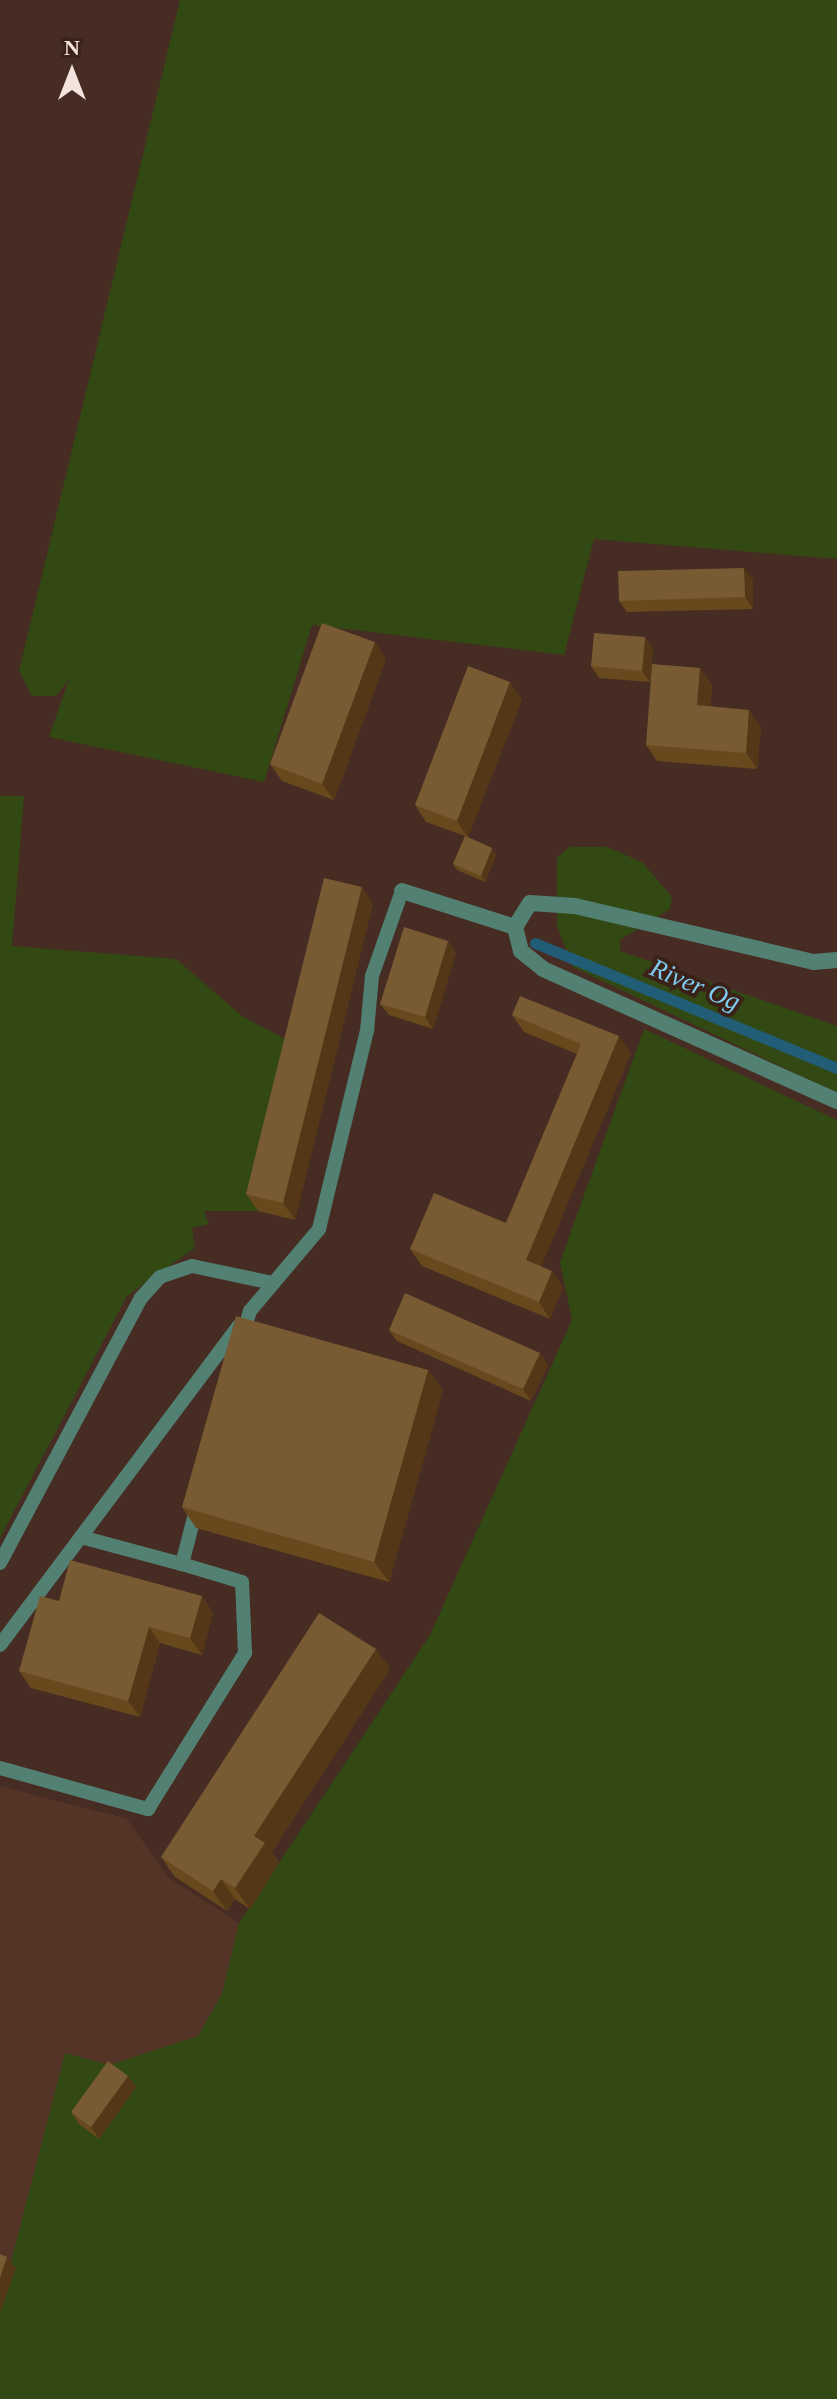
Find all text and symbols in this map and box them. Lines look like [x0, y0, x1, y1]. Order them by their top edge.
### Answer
north arrow [32, 32, 112, 112]
text: N [64, 35, 80, 60]
water label: River Og [645, 952, 745, 1018]

